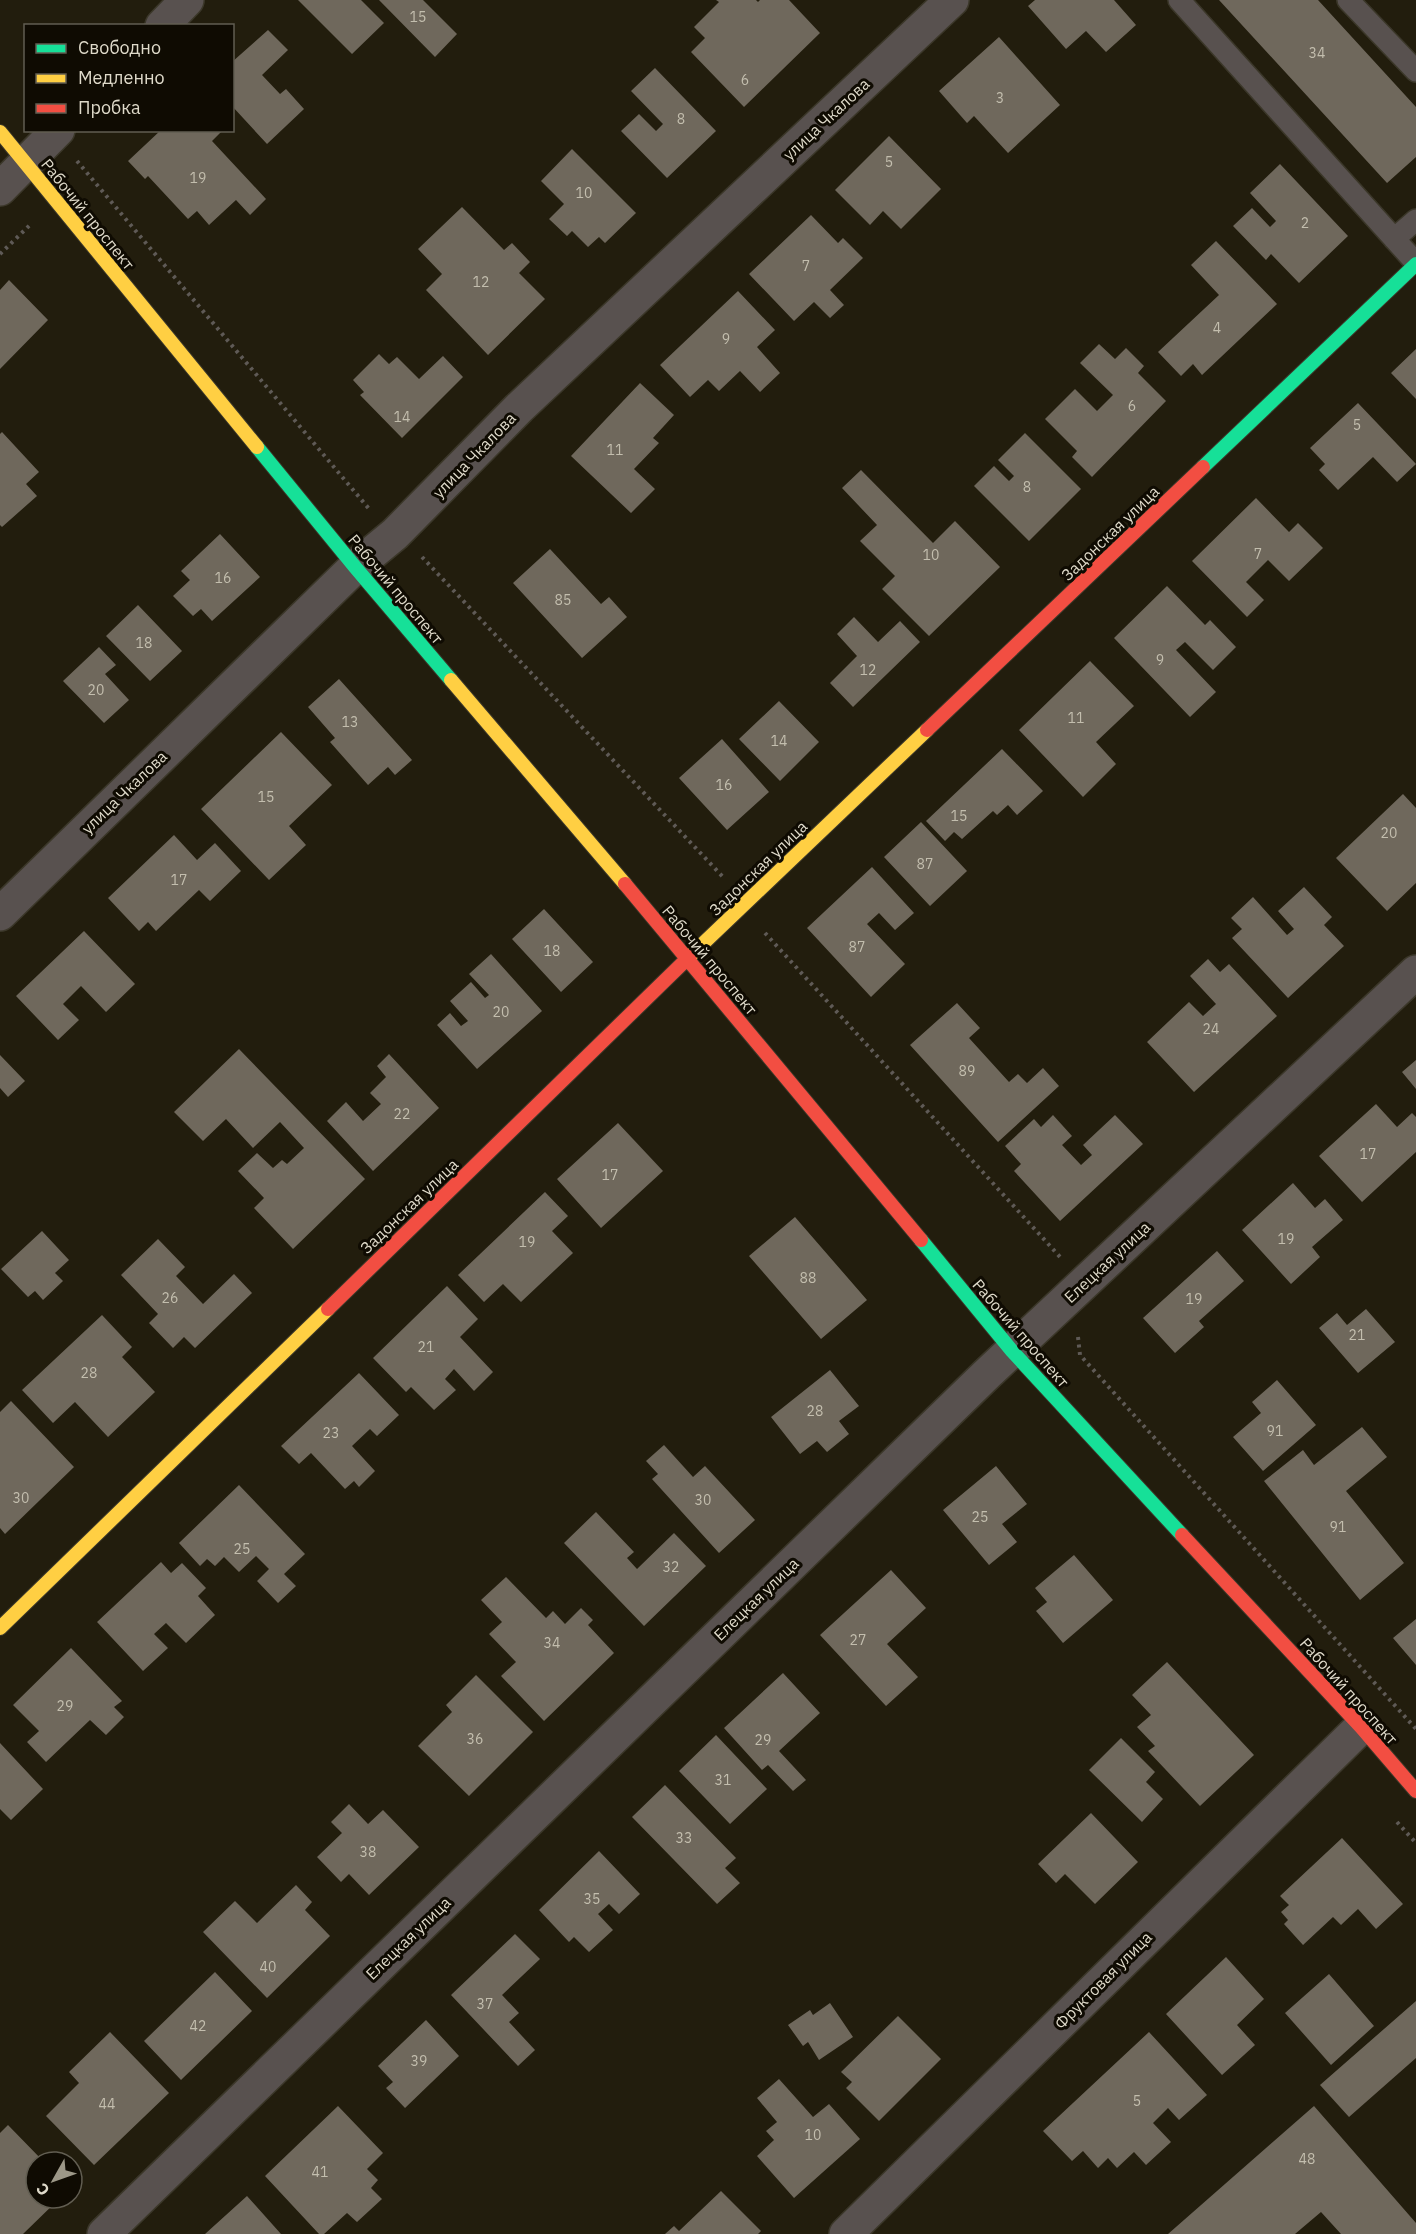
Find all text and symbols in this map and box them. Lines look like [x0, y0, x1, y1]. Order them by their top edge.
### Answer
house number: 15 [410, 8, 426, 26]
legend [24, 24, 234, 132]
text: Свободно [78, 36, 161, 59]
house number: 34 [1309, 44, 1325, 62]
text: Медленно [78, 66, 165, 89]
house number: 6 [741, 71, 749, 89]
street label: улица Чкалова [779, 73, 874, 164]
house number: 3 [996, 89, 1004, 107]
text: Пробка [78, 96, 141, 119]
house number: 8 [677, 110, 685, 128]
house number: 5 [885, 153, 893, 171]
street label: Рабочий проспект [37, 154, 139, 274]
house number: 19 [190, 169, 206, 187]
house number: 10 [576, 184, 592, 202]
house number: 2 [1301, 214, 1309, 232]
house number: 7 [802, 257, 810, 275]
house number: 12 [473, 273, 489, 291]
house number: 4 [1213, 319, 1221, 337]
house number: 9 [722, 330, 730, 348]
house number: 6 [1128, 397, 1136, 415]
house number: 14 [394, 408, 410, 426]
street label: улица Чкалова [428, 408, 520, 502]
house number: 5 [1353, 416, 1361, 434]
house number: 11 [607, 441, 623, 459]
house number: 8 [1023, 478, 1031, 496]
street label: Задонская улица [1057, 481, 1163, 585]
street label: Рабочий проспект [344, 530, 448, 648]
house number: 7 [1254, 545, 1262, 563]
house number: 10 [923, 546, 939, 564]
house number: 16 [215, 569, 231, 587]
house number: 85 [555, 591, 571, 609]
house number: 18 [136, 634, 152, 652]
house number: 9 [1156, 651, 1164, 669]
house number: 12 [860, 661, 876, 679]
house number: 20 [88, 681, 104, 699]
house number: 11 [1068, 709, 1084, 727]
house number: 13 [342, 713, 358, 731]
house number: 14 [771, 732, 787, 750]
street label: улица Чкалова [77, 746, 171, 838]
house number: 16 [716, 776, 732, 794]
house number: 15 [258, 788, 274, 806]
house number: 15 [951, 807, 967, 825]
street label: Задонская улица [705, 816, 811, 920]
house number: 20 [1381, 824, 1397, 842]
house number: 87 [917, 855, 933, 873]
house number: 17 [171, 871, 187, 889]
street label: Рабочий проспект [658, 901, 762, 1019]
house number: 87 [849, 938, 865, 956]
house number: 18 [544, 942, 560, 960]
house number: 20 [493, 1003, 509, 1021]
house number: 24 [1203, 1020, 1219, 1038]
house number: 89 [959, 1062, 975, 1080]
house number: 22 [394, 1105, 410, 1123]
house number: 17 [1360, 1145, 1376, 1163]
street label: Задонская улица [356, 1154, 462, 1258]
house number: 17 [602, 1166, 618, 1184]
street label: Елецкая улица [1060, 1217, 1155, 1307]
house number: 19 [1278, 1230, 1294, 1248]
house number: 19 [519, 1233, 535, 1251]
house number: 88 [800, 1269, 816, 1287]
street label: Рабочий проспект [968, 1275, 1074, 1392]
house number: 26 [162, 1289, 178, 1307]
house number: 19 [1186, 1290, 1202, 1308]
house number: 21 [1349, 1326, 1365, 1344]
house number: 21 [418, 1338, 434, 1356]
house number: 28 [81, 1364, 97, 1382]
house number: 28 [807, 1402, 823, 1420]
house number: 91 [1267, 1422, 1283, 1440]
house number: 23 [323, 1424, 339, 1442]
house number: 30 [13, 1489, 29, 1507]
house number: 30 [695, 1491, 711, 1509]
house number: 25 [972, 1508, 988, 1526]
house number: 91 [1330, 1518, 1346, 1536]
house number: 25 [234, 1540, 250, 1558]
street label: Елецкая улица [709, 1553, 803, 1645]
house number: 32 [663, 1558, 679, 1576]
house number: 27 [850, 1631, 866, 1649]
street label: Рабочий проспект [1296, 1633, 1403, 1749]
house number: 34 [544, 1634, 560, 1652]
house number: 29 [57, 1697, 73, 1715]
house number: 36 [467, 1730, 483, 1748]
house number: 29 [755, 1731, 771, 1749]
house number: 31 [715, 1771, 731, 1789]
house number: 33 [676, 1829, 692, 1847]
house number: 38 [360, 1843, 376, 1861]
house number: 35 [584, 1890, 600, 1908]
street label: Елецкая улица [361, 1892, 455, 1984]
street label: Фруктовая улица [1050, 1927, 1156, 2033]
house number: 40 [260, 1958, 276, 1976]
house number: 37 [477, 1995, 493, 2013]
house number: 42 [190, 2017, 206, 2035]
house number: 39 [411, 2052, 427, 2070]
house number: 5 [1133, 2092, 1141, 2110]
house number: 44 [99, 2095, 115, 2113]
house number: 10 [805, 2126, 821, 2144]
north arrow [24, 2150, 84, 2210]
house number: 48 [1299, 2150, 1315, 2168]
house number: 41 [312, 2163, 328, 2181]
text: С [31, 2179, 54, 2200]

